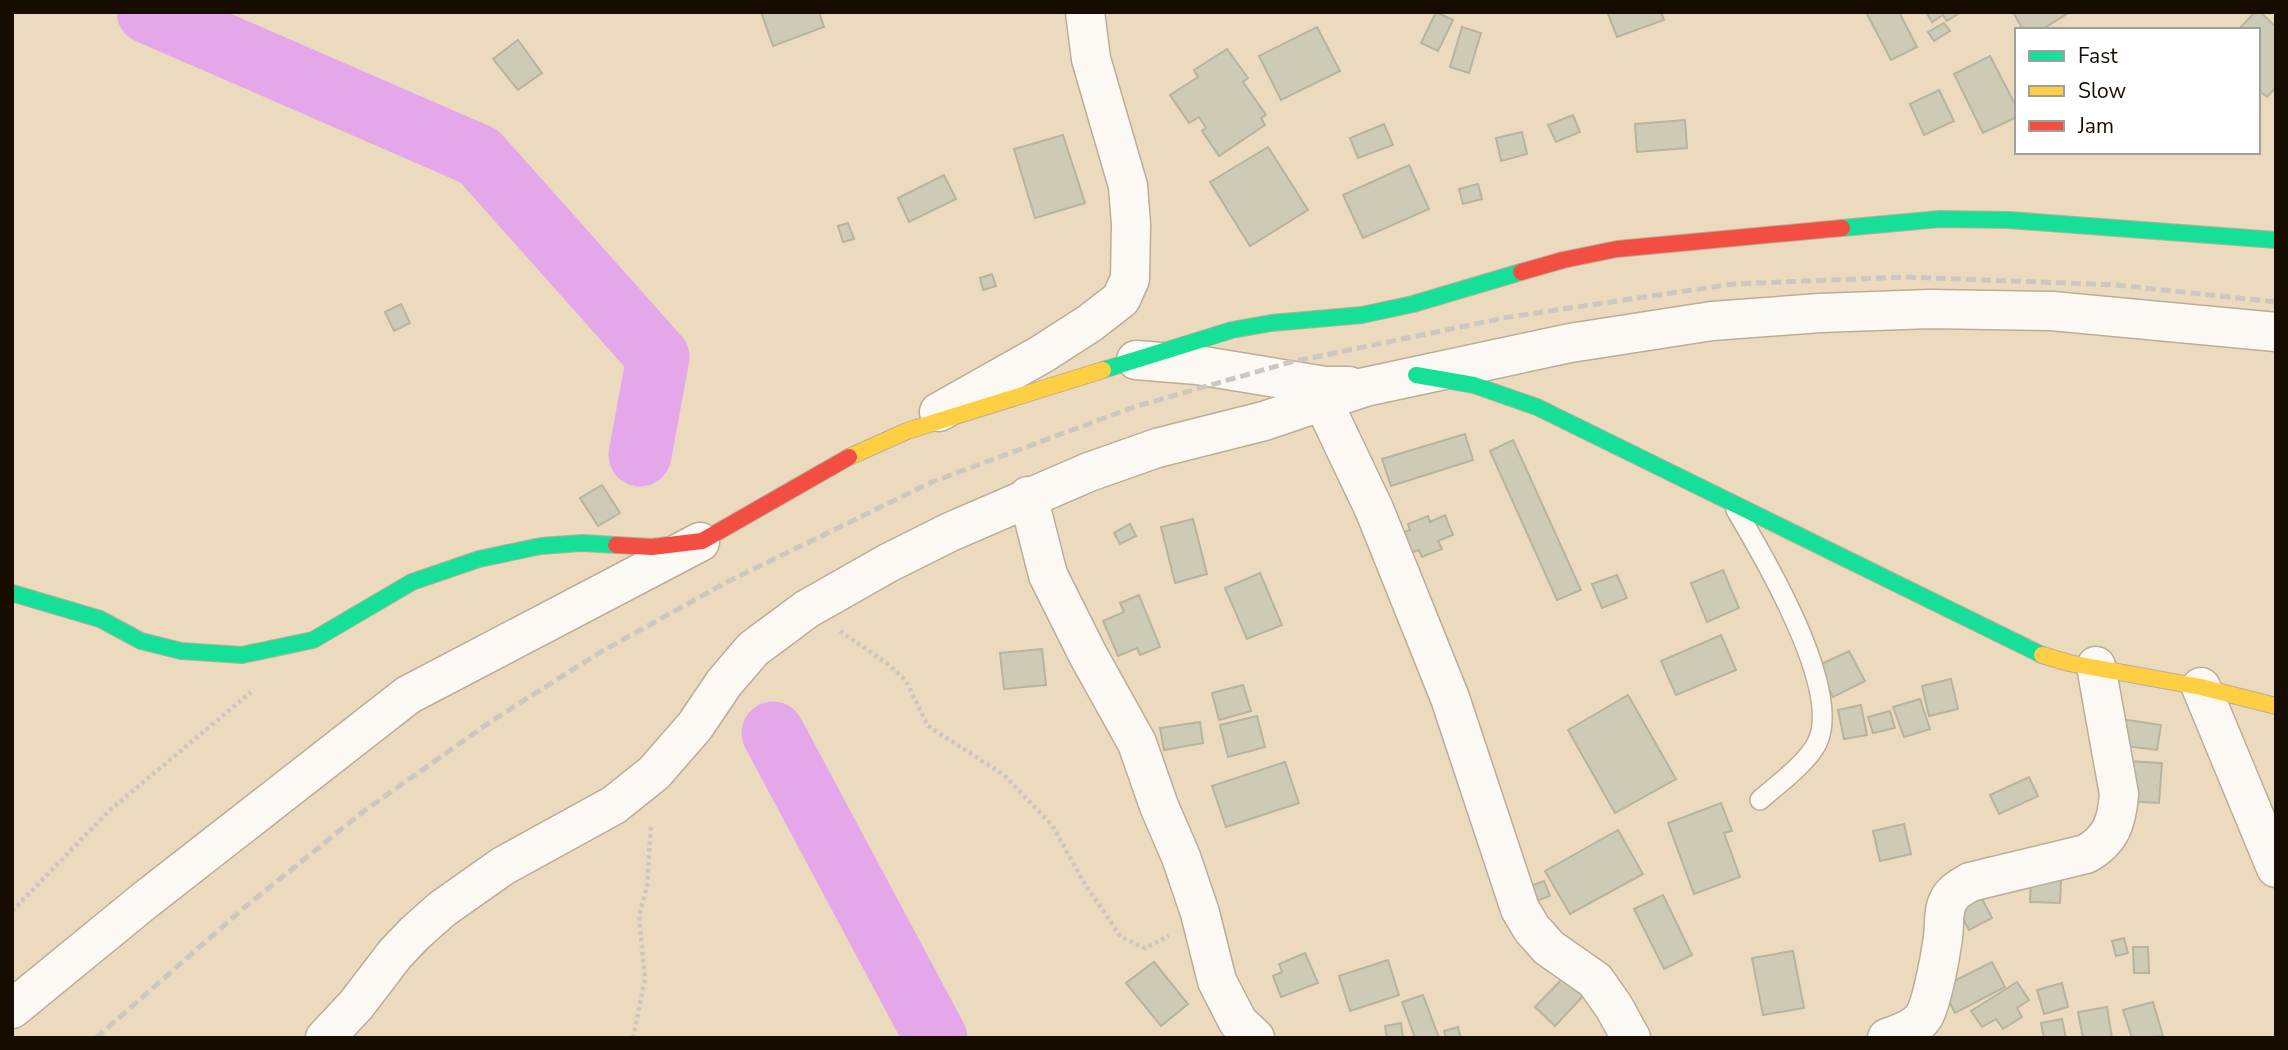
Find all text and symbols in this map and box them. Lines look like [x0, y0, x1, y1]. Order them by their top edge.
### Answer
legend [2015, 28, 2260, 154]
text: Fast [2078, 42, 2118, 70]
text: Slow [2078, 77, 2127, 105]
text: Jam [2077, 112, 2114, 140]

